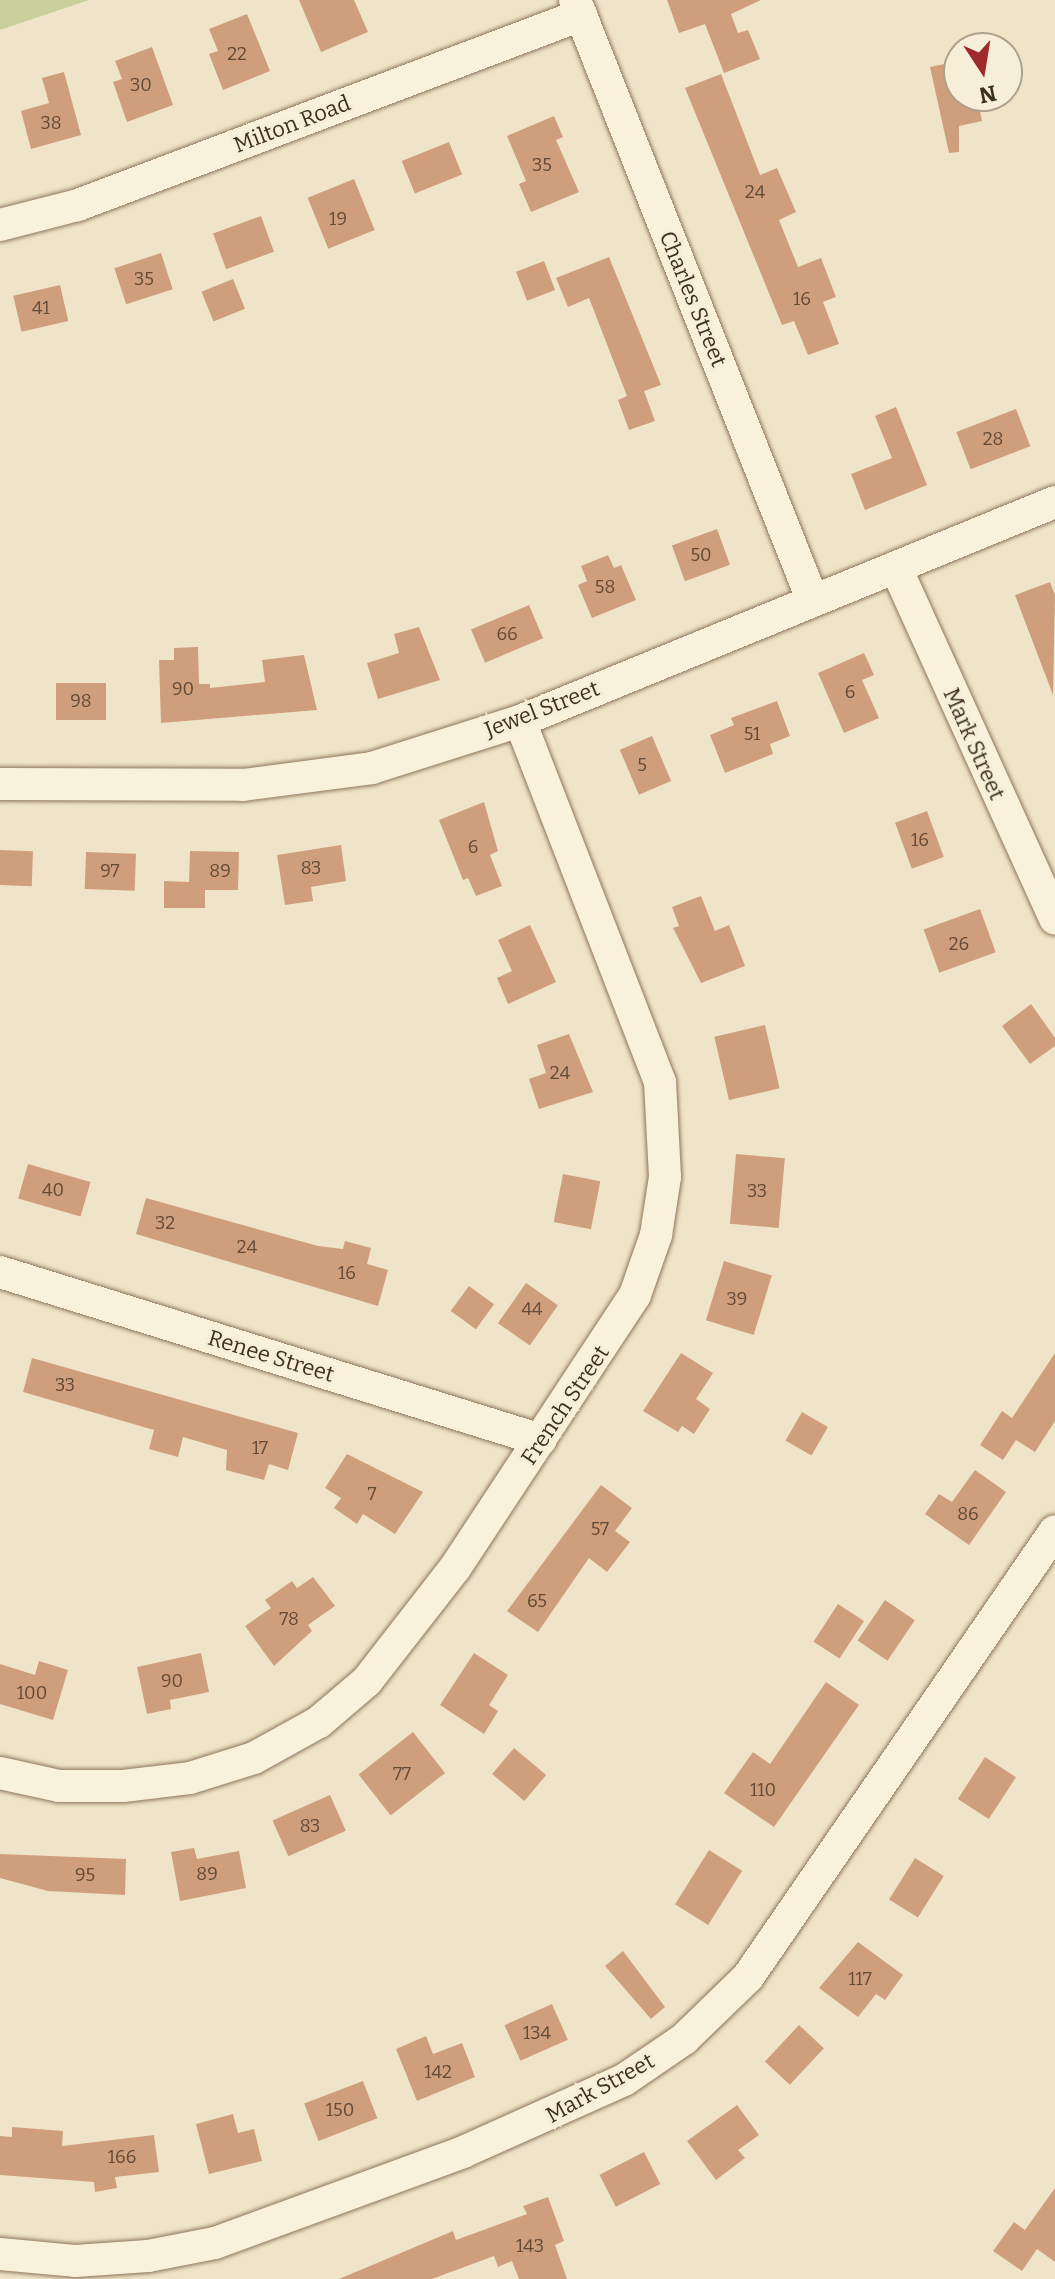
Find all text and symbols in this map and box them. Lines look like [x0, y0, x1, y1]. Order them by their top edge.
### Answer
north arrow [943, 32, 1023, 112]
house number: 22 [227, 43, 247, 65]
house number: 30 [130, 74, 152, 96]
text: N [977, 79, 999, 109]
street label: Milton Road [230, 90, 354, 158]
house number: 38 [40, 112, 62, 134]
house number: 35 [532, 154, 552, 176]
house number: 24 [745, 181, 765, 203]
house number: 19 [329, 208, 347, 230]
street label: Charles Street [654, 227, 732, 371]
house number: 35 [134, 268, 154, 290]
house number: 16 [793, 288, 811, 310]
house number: 41 [32, 297, 50, 319]
house number: 28 [983, 428, 1003, 450]
house number: 50 [690, 544, 712, 566]
house number: 58 [595, 576, 615, 598]
house number: 66 [496, 623, 518, 645]
street label: Jewel Street [481, 675, 603, 743]
house number: 90 [172, 678, 194, 700]
house number: 6 [845, 681, 855, 703]
street label: Mark Street [938, 684, 1010, 804]
house number: 98 [70, 690, 92, 712]
house number: 51 [744, 723, 760, 745]
house number: 5 [637, 754, 647, 776]
house number: 16 [911, 829, 929, 851]
house number: 6 [468, 836, 478, 858]
house number: 83 [301, 857, 321, 879]
house number: 97 [100, 860, 120, 882]
house number: 89 [209, 860, 231, 882]
house number: 26 [949, 933, 969, 955]
house number: 24 [550, 1062, 570, 1084]
house number: 40 [42, 1179, 64, 1201]
house number: 33 [747, 1180, 767, 1202]
house number: 32 [155, 1212, 175, 1234]
house number: 24 [237, 1236, 257, 1258]
house number: 16 [338, 1262, 356, 1284]
house number: 39 [727, 1288, 747, 1310]
house number: 44 [521, 1298, 543, 1320]
street label: Renee Street [205, 1324, 337, 1388]
street label: French Street [515, 1340, 615, 1470]
house number: 33 [55, 1374, 75, 1396]
house number: 17 [252, 1437, 268, 1459]
house number: 7 [367, 1483, 377, 1505]
house number: 86 [957, 1503, 979, 1525]
house number: 57 [591, 1518, 609, 1540]
house number: 65 [527, 1590, 547, 1612]
house number: 78 [279, 1608, 299, 1630]
house number: 90 [161, 1670, 183, 1692]
house number: 100 [17, 1682, 47, 1704]
house number: 77 [393, 1763, 411, 1785]
house number: 110 [750, 1779, 776, 1801]
house number: 83 [300, 1815, 320, 1837]
house number: 89 [196, 1863, 218, 1885]
house number: 95 [75, 1864, 95, 1886]
house number: 117 [848, 1968, 872, 1990]
house number: 134 [523, 2022, 551, 2044]
street label: Mark Street [541, 2047, 659, 2129]
house number: 142 [424, 2061, 452, 2083]
house number: 150 [326, 2099, 354, 2121]
house number: 166 [108, 2146, 136, 2168]
house number: 143 [516, 2235, 544, 2257]

